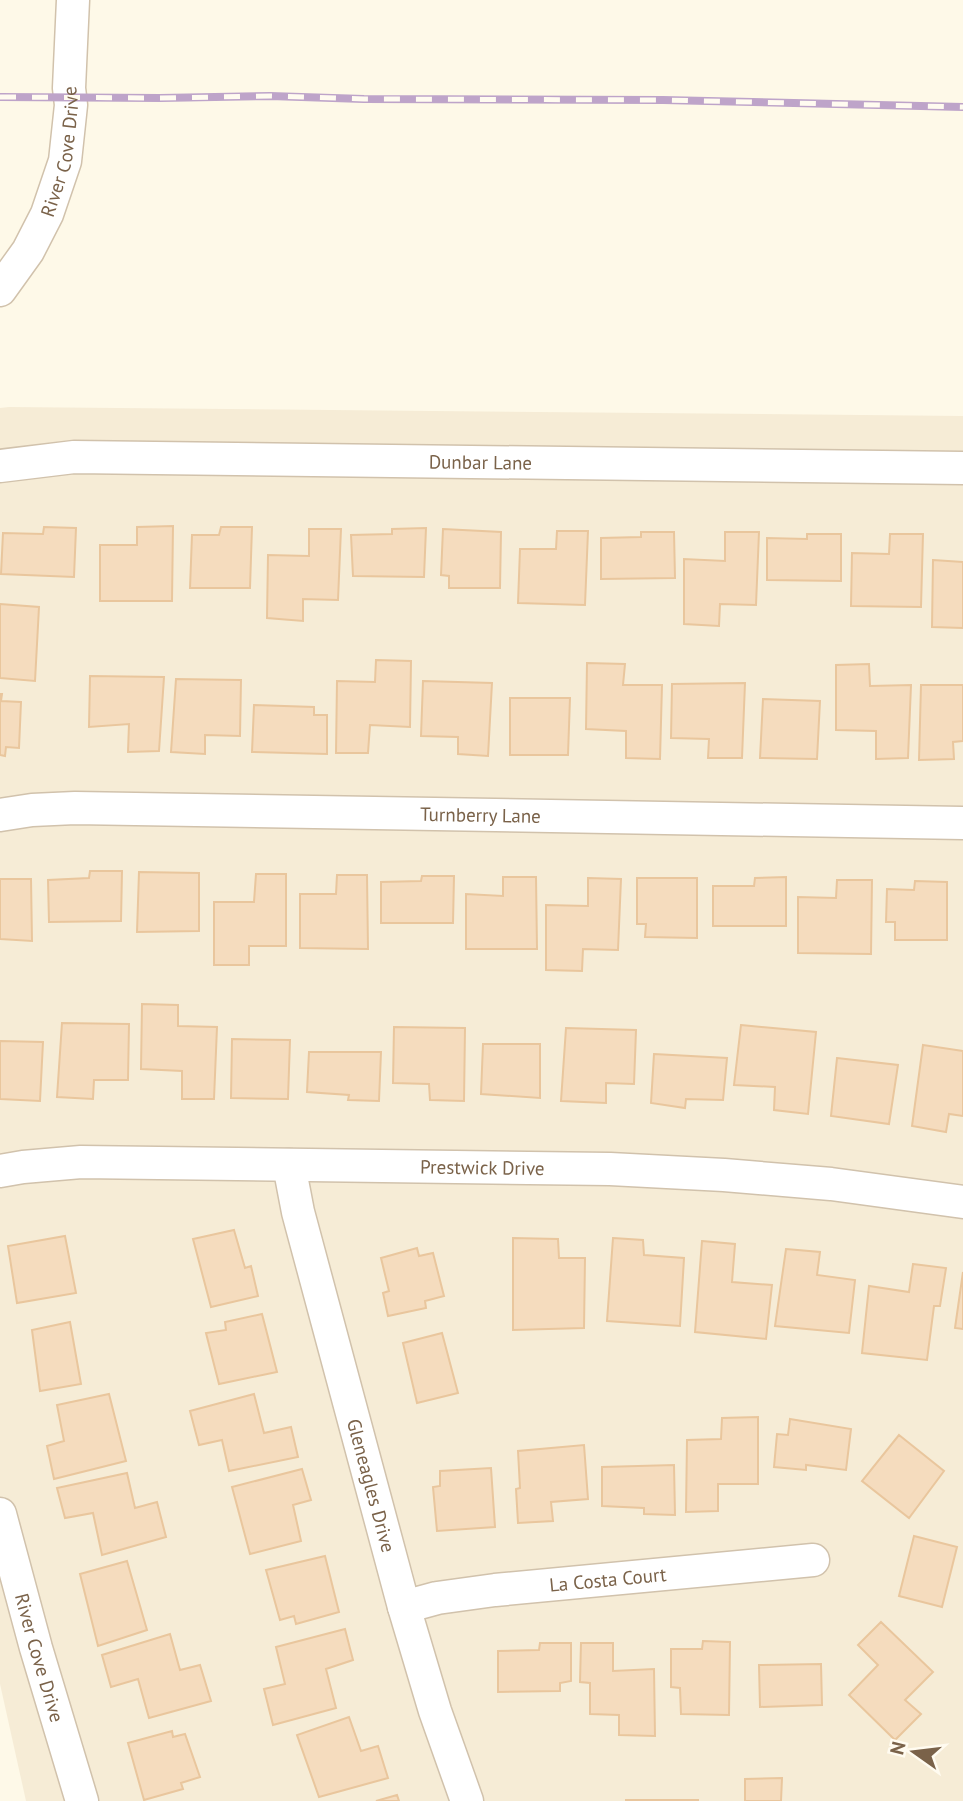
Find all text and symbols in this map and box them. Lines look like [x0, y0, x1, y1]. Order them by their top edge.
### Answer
street label: River Cove Drive [35, 85, 83, 220]
street label: Dunbar Lane [429, 449, 532, 475]
street label: Turnberry Lane [420, 802, 541, 828]
street label: Prestwick Drive [420, 1154, 545, 1180]
street label: Gleneagles Drive [342, 1416, 401, 1555]
street label: La Costa Court [548, 1562, 668, 1597]
street label: River Cove Drive [10, 1591, 70, 1725]
north arrow [879, 1717, 949, 1787]
text: N [884, 1739, 911, 1757]

